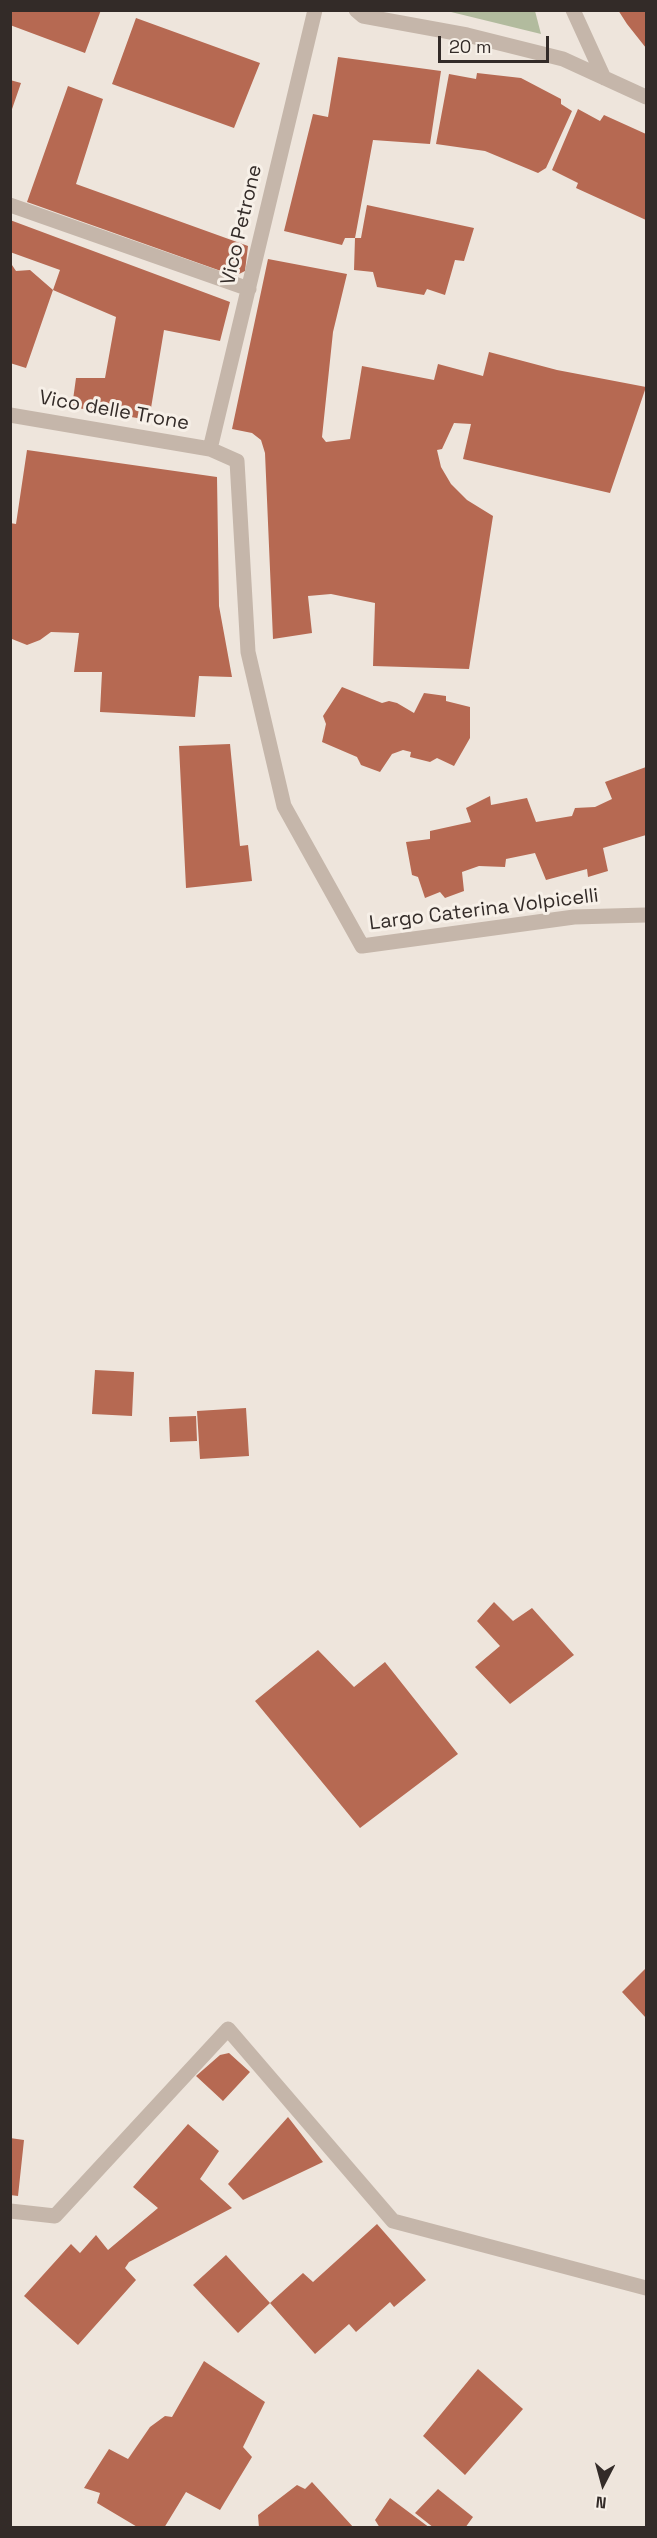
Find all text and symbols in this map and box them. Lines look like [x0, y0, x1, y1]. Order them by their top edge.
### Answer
scale bar [441, 24, 552, 62]
text: 20 m [449, 35, 492, 58]
street label: Vico Petrone [217, 163, 267, 287]
street label: Vico delle Trone [37, 386, 191, 436]
street label: Largo Caterina Volpicelli [368, 884, 600, 936]
north arrow [573, 2454, 633, 2514]
text: N [595, 2491, 608, 2513]

